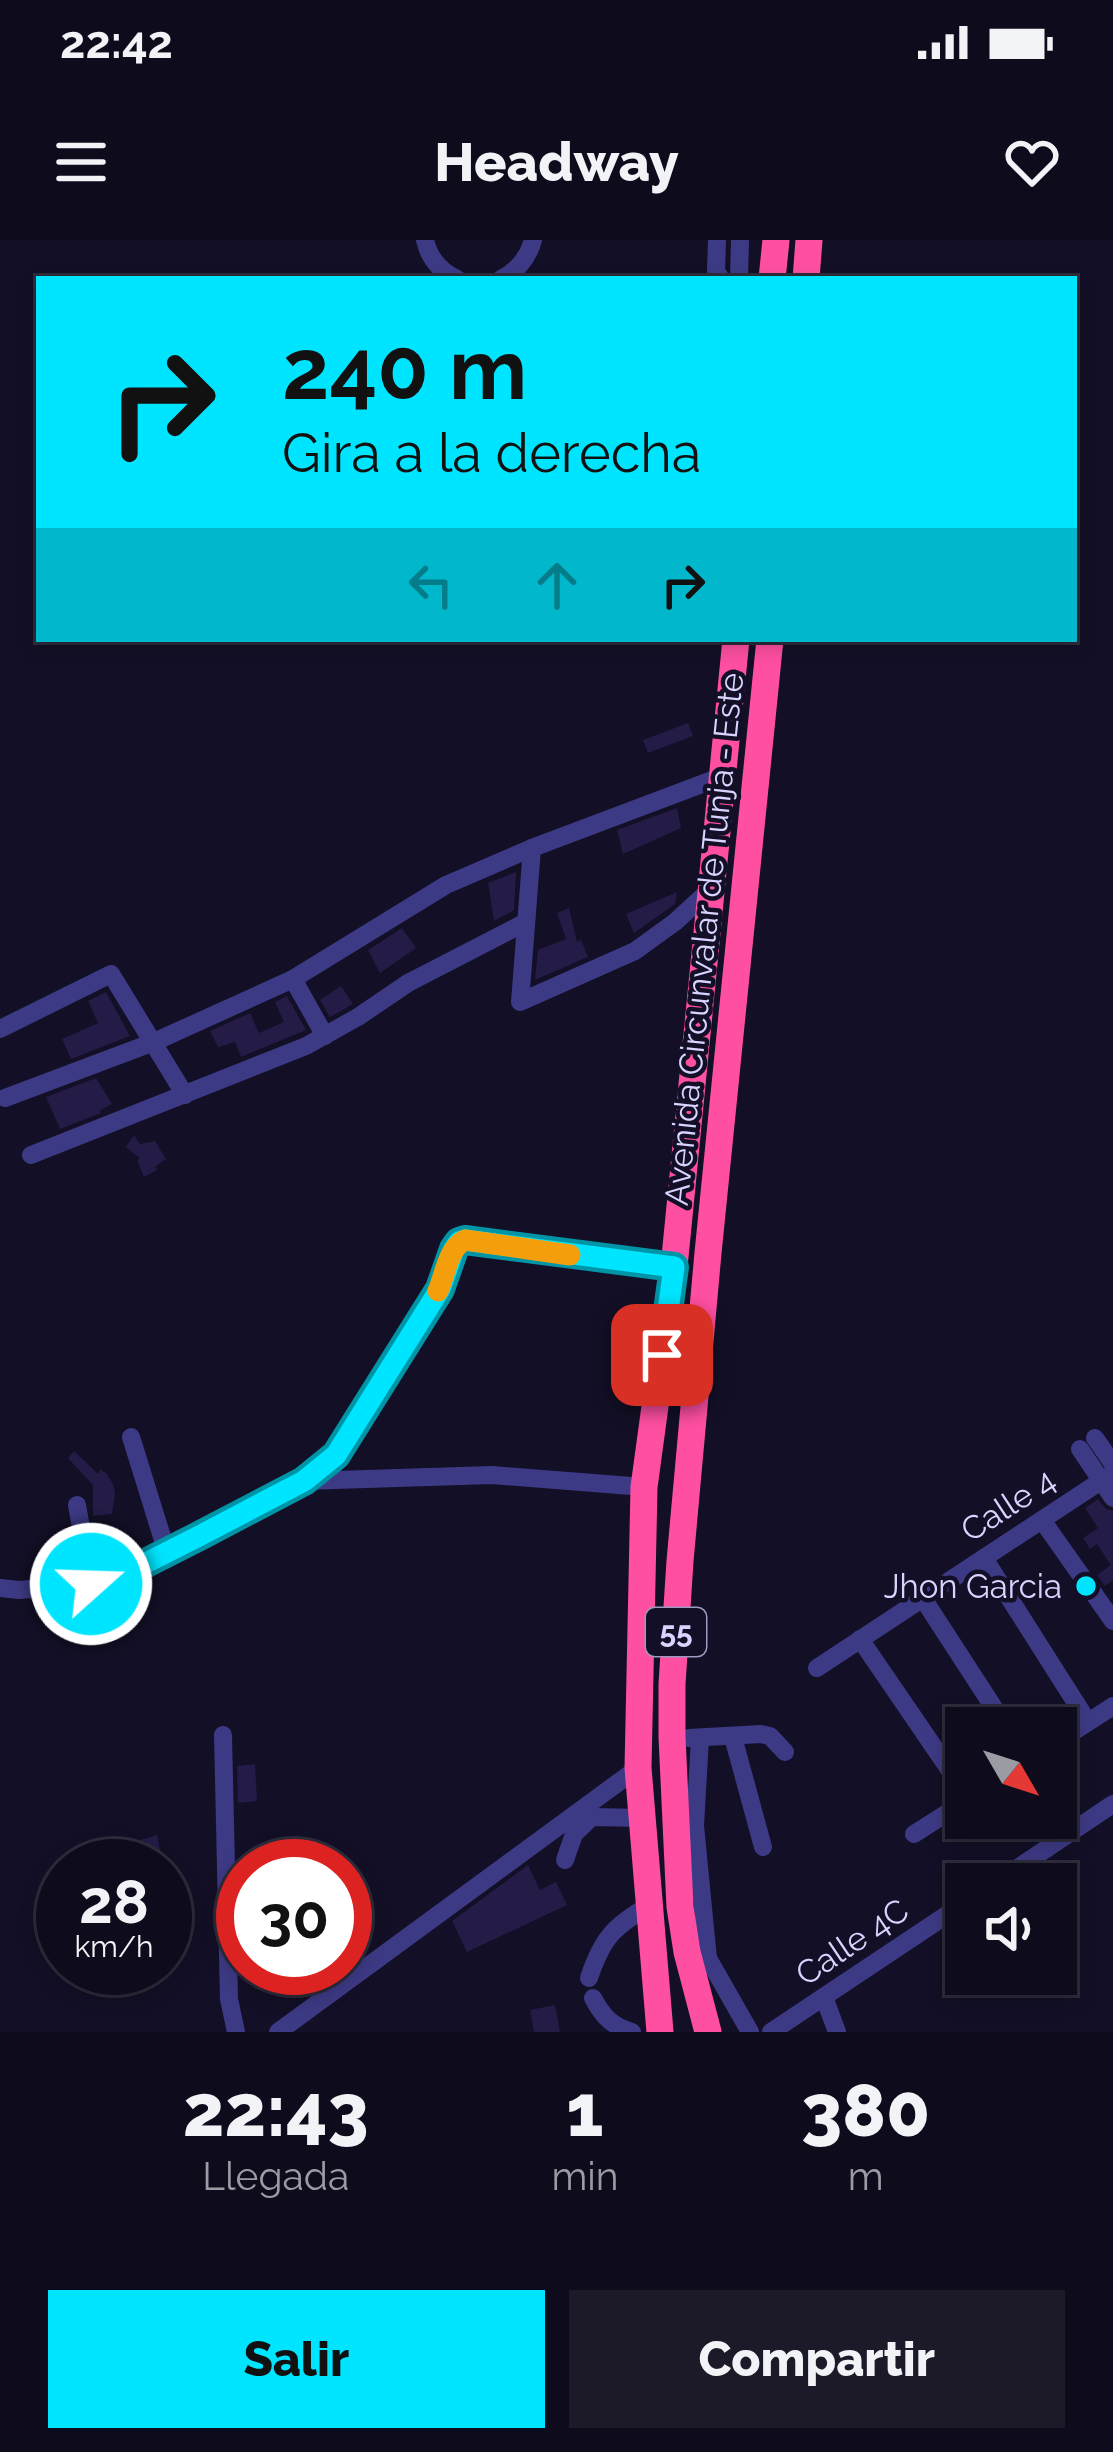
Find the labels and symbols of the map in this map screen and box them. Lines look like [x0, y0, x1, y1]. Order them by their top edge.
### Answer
street label: Avenida Circunvalar de Tunja - Este [657, 671, 751, 1207]
pin [611, 1304, 713, 1406]
street label: Calle 4 [954, 1460, 1062, 1550]
position arrow [28, 1521, 154, 1647]
place label: Jhon Garcia [884, 1567, 1062, 1606]
marker: Jhon Garcia [1073, 1573, 1099, 1599]
road number: 55 [646, 1608, 706, 1656]
north arrow [945, 1707, 1077, 1839]
speed limit sign: 30 [216, 1839, 372, 1995]
street label: Calle 4C [788, 1890, 916, 1994]

